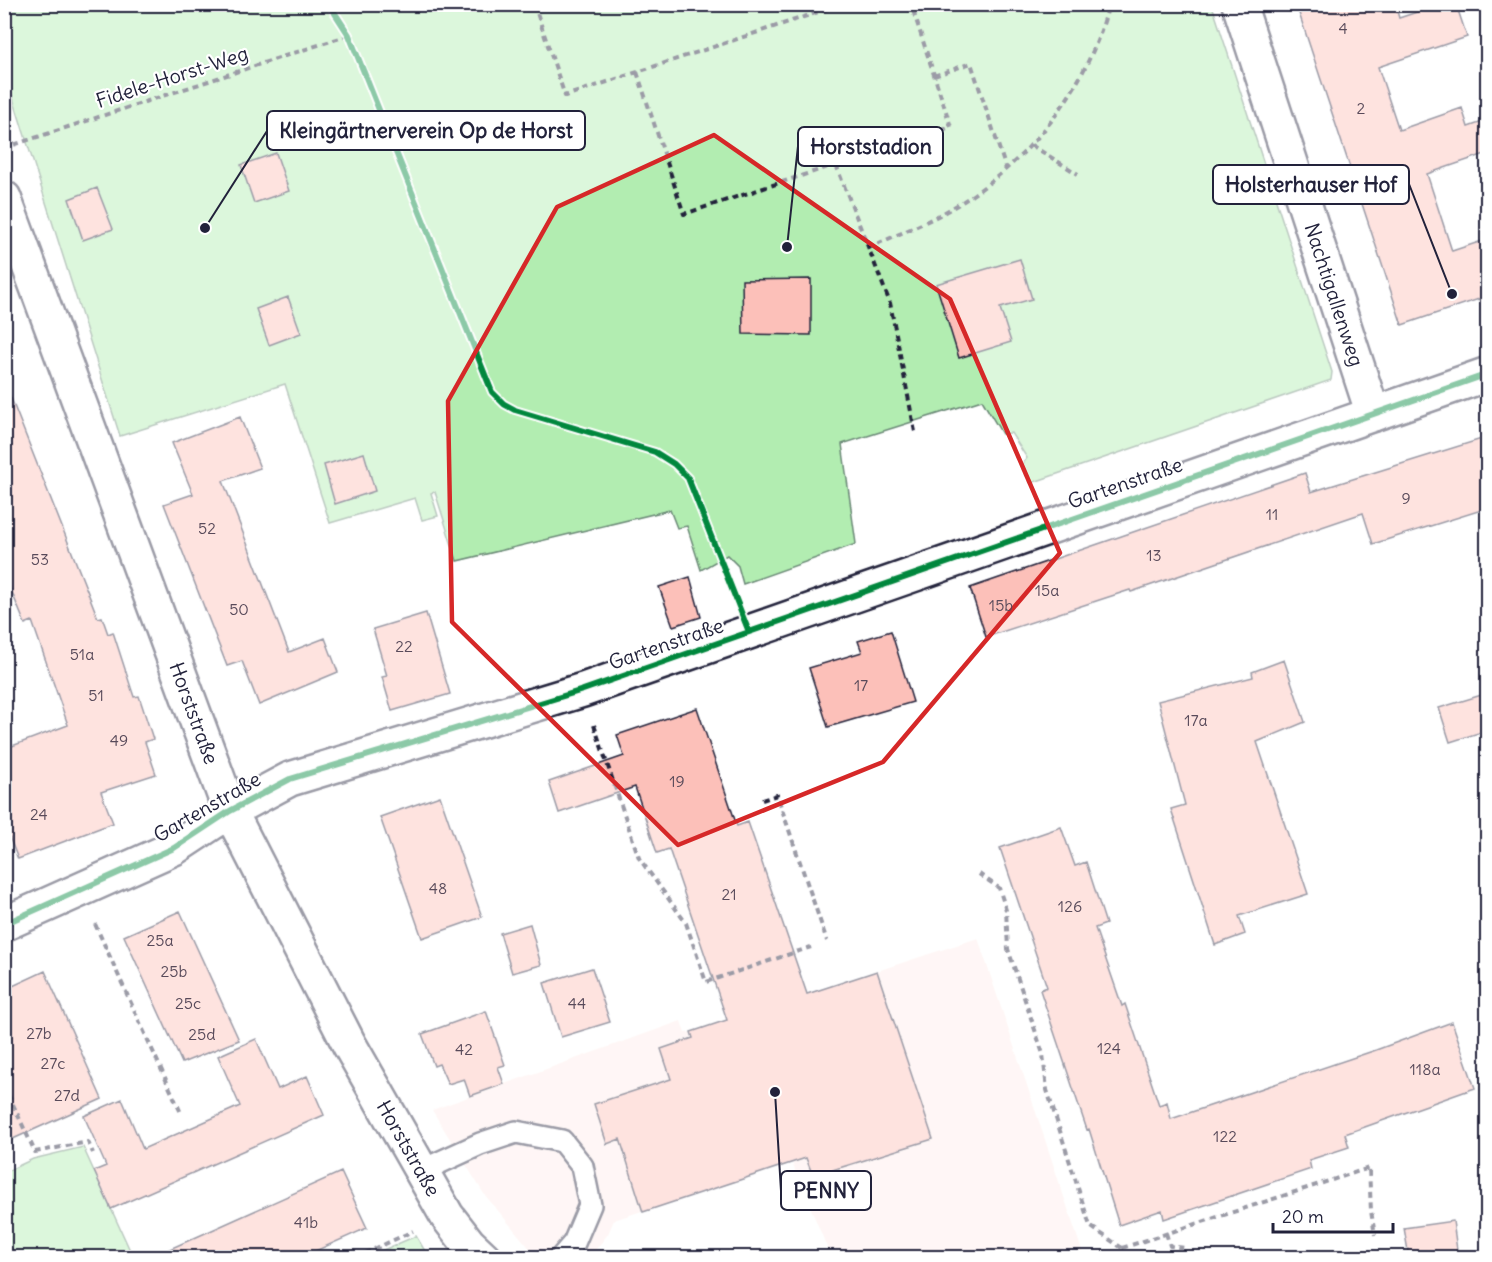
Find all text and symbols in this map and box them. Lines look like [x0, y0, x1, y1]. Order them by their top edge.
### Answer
house number: 4 [1338, 18, 1348, 38]
street label: Fidele-Horst-Weg [93, 40, 251, 113]
house number: 2 [1357, 98, 1366, 118]
callout: Kleingärtnerverein Op de Horst [267, 111, 585, 150]
text: Kleingärtnerverein Op de Horst [279, 117, 574, 144]
callout: Horststadion [798, 127, 943, 166]
text: Horststadion [810, 133, 932, 160]
callout: Holsterhauser Hof [1213, 165, 1409, 204]
text: Holsterhauser Hof [1225, 171, 1398, 198]
street label: Nachtigallenweg [1299, 220, 1370, 370]
street label: Gartenstraße [1064, 451, 1186, 514]
house number: 9 [1401, 488, 1411, 508]
house number: 11 [1266, 504, 1278, 524]
house number: 52 [198, 518, 216, 538]
house number: 13 [1146, 545, 1162, 565]
house number: 53 [31, 549, 49, 569]
house number: 15a [1035, 580, 1059, 600]
house number: 15b [989, 595, 1013, 615]
house number: 50 [229, 599, 249, 619]
street label: Gartenstraße [605, 612, 727, 675]
house number: 22 [395, 636, 413, 656]
house number: 51a [70, 644, 94, 664]
street label: Horststraße [164, 659, 225, 767]
house number: 17 [854, 675, 868, 695]
house number: 51 [88, 685, 104, 705]
house number: 17a [1184, 710, 1208, 730]
house number: 49 [110, 730, 128, 750]
street label: Gartenstraße [149, 766, 265, 847]
house number: 19 [669, 771, 685, 791]
house number: 24 [30, 804, 48, 824]
house number: 48 [429, 878, 447, 898]
house number: 21 [721, 884, 737, 904]
house number: 126 [1058, 896, 1082, 916]
house number: 25a [146, 930, 174, 950]
house number: 25b [161, 961, 188, 981]
house number: 25c [175, 993, 201, 1013]
house number: 44 [568, 993, 586, 1013]
house number: 27b [26, 1023, 52, 1043]
house number: 25d [188, 1024, 216, 1044]
house number: 124 [1097, 1038, 1121, 1058]
house number: 42 [455, 1039, 473, 1059]
house number: 27c [41, 1053, 65, 1073]
house number: 118a [1409, 1059, 1441, 1079]
house number: 27d [54, 1085, 80, 1105]
street label: Horststraße [372, 1096, 446, 1201]
house number: 122 [1213, 1126, 1237, 1146]
callout: PENNY [781, 1171, 871, 1210]
text: PENNY [793, 1177, 859, 1204]
scale bar [1273, 1196, 1393, 1234]
text: 20 m [1282, 1205, 1324, 1228]
house number: 41b [294, 1212, 318, 1232]

